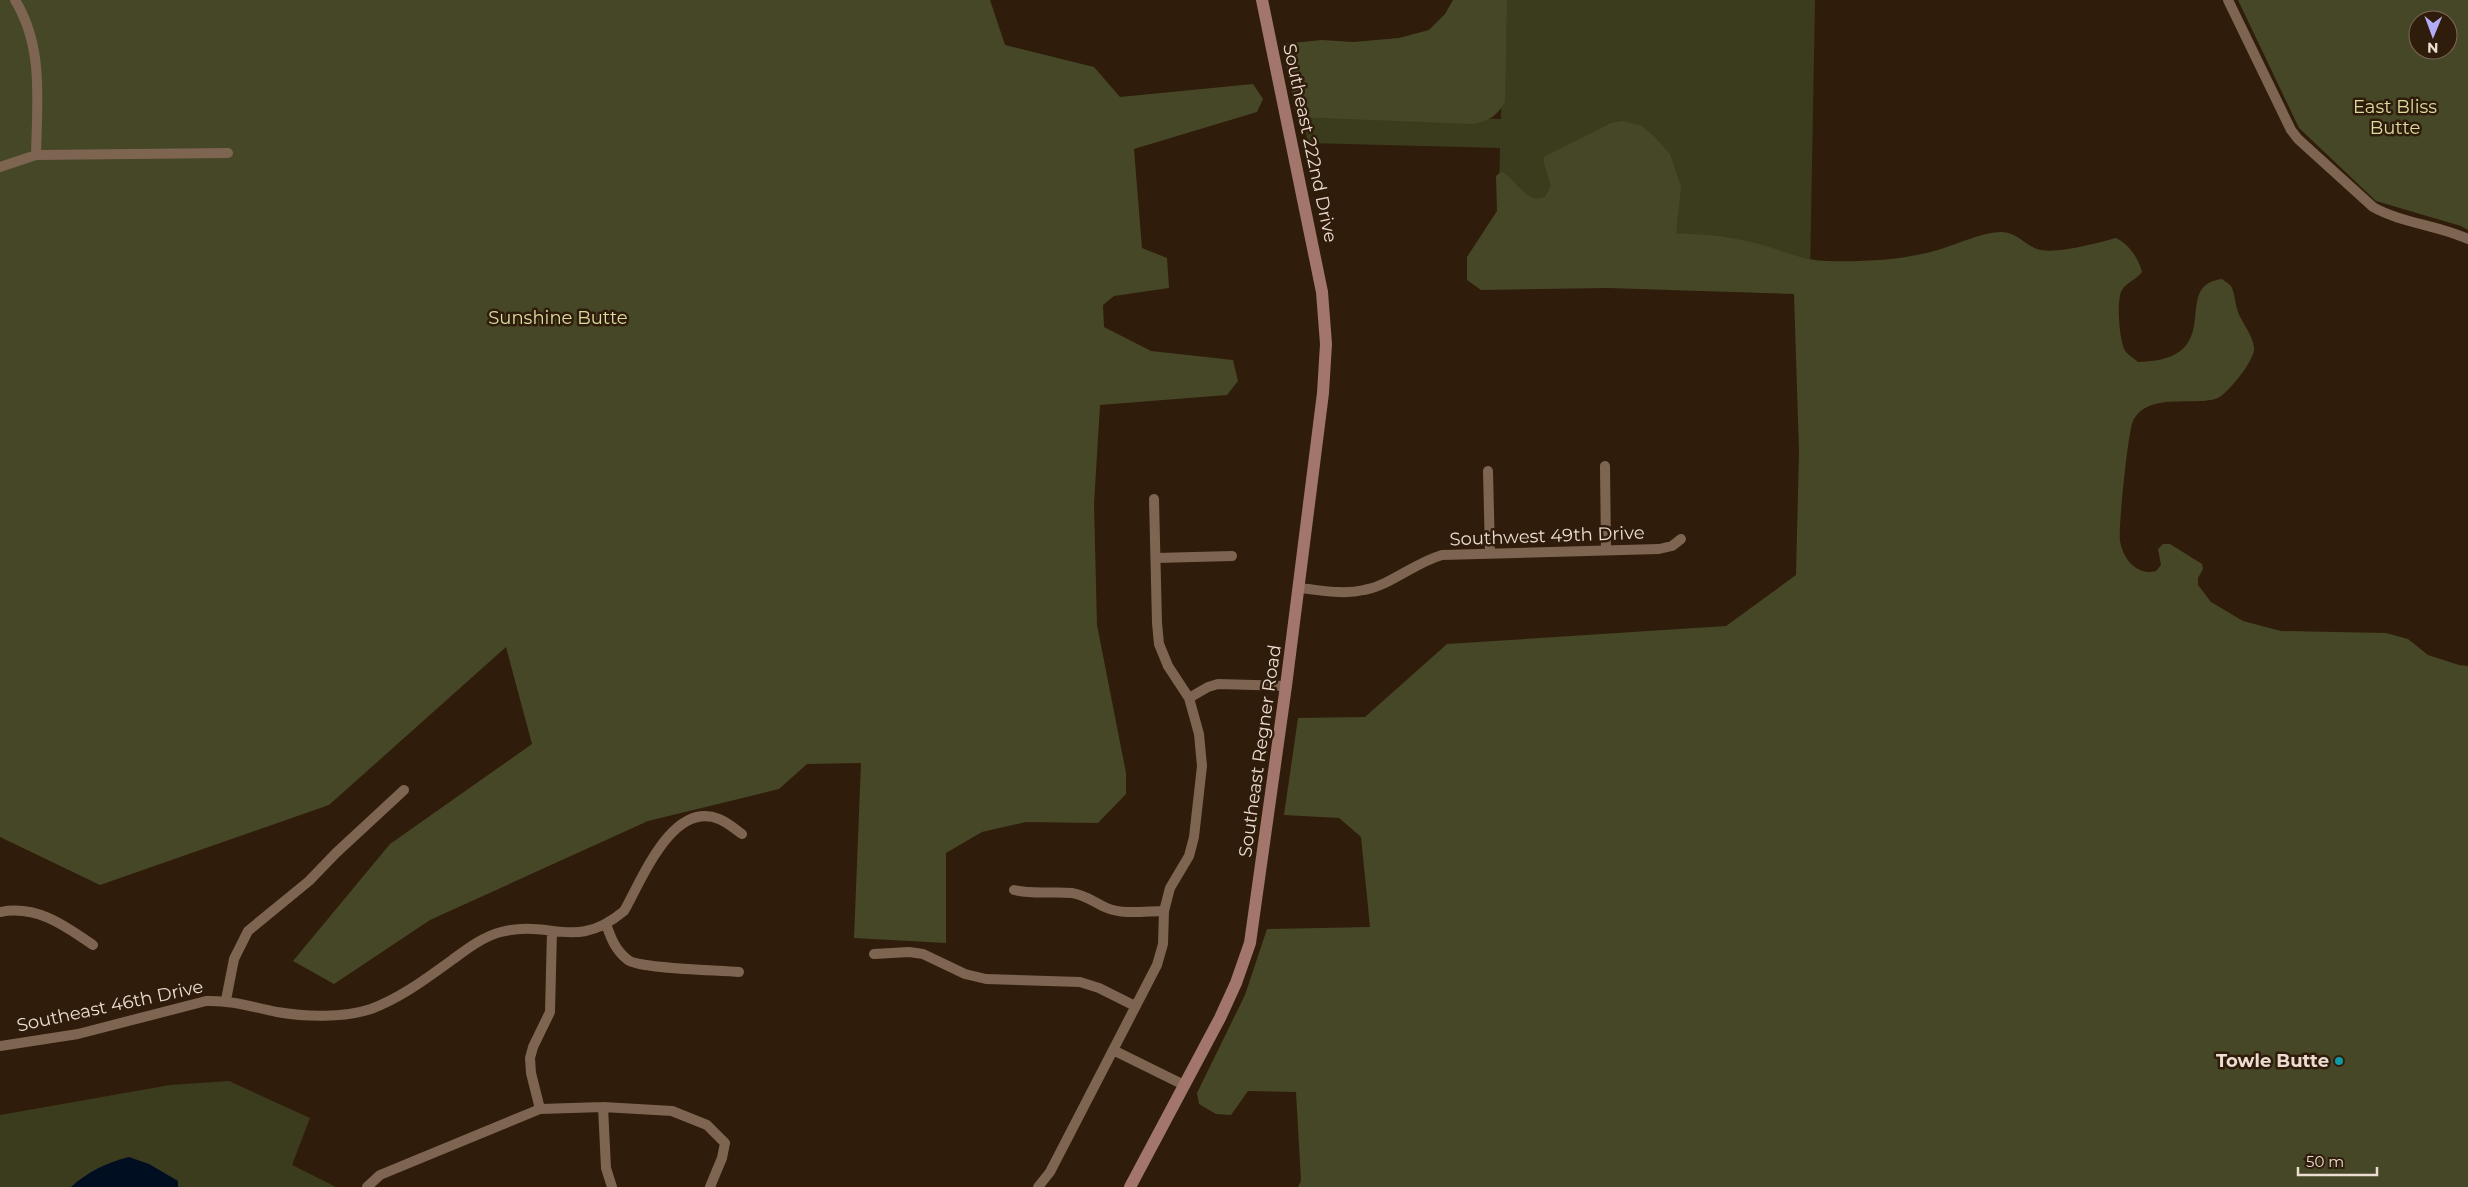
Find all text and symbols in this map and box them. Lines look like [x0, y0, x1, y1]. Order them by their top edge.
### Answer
north arrow [2408, 10, 2458, 60]
text: N [2427, 39, 2439, 57]
street label: Southeast 222nd Drive [1278, 41, 1342, 245]
park label: East Bliss Butte [2353, 96, 2437, 139]
park label: Sunshine Butte [488, 307, 628, 329]
street label: Southwest 49th Drive [1449, 522, 1645, 550]
street label: Southeast Regner Road [1234, 643, 1286, 859]
street label: Southeast 46th Drive [15, 975, 205, 1037]
place label: Towle Butte [2216, 1050, 2329, 1072]
marker: Towle Butte [2333, 1055, 2345, 1067]
scale bar [2298, 1144, 2377, 1176]
text: 50 m [2306, 1152, 2344, 1171]

